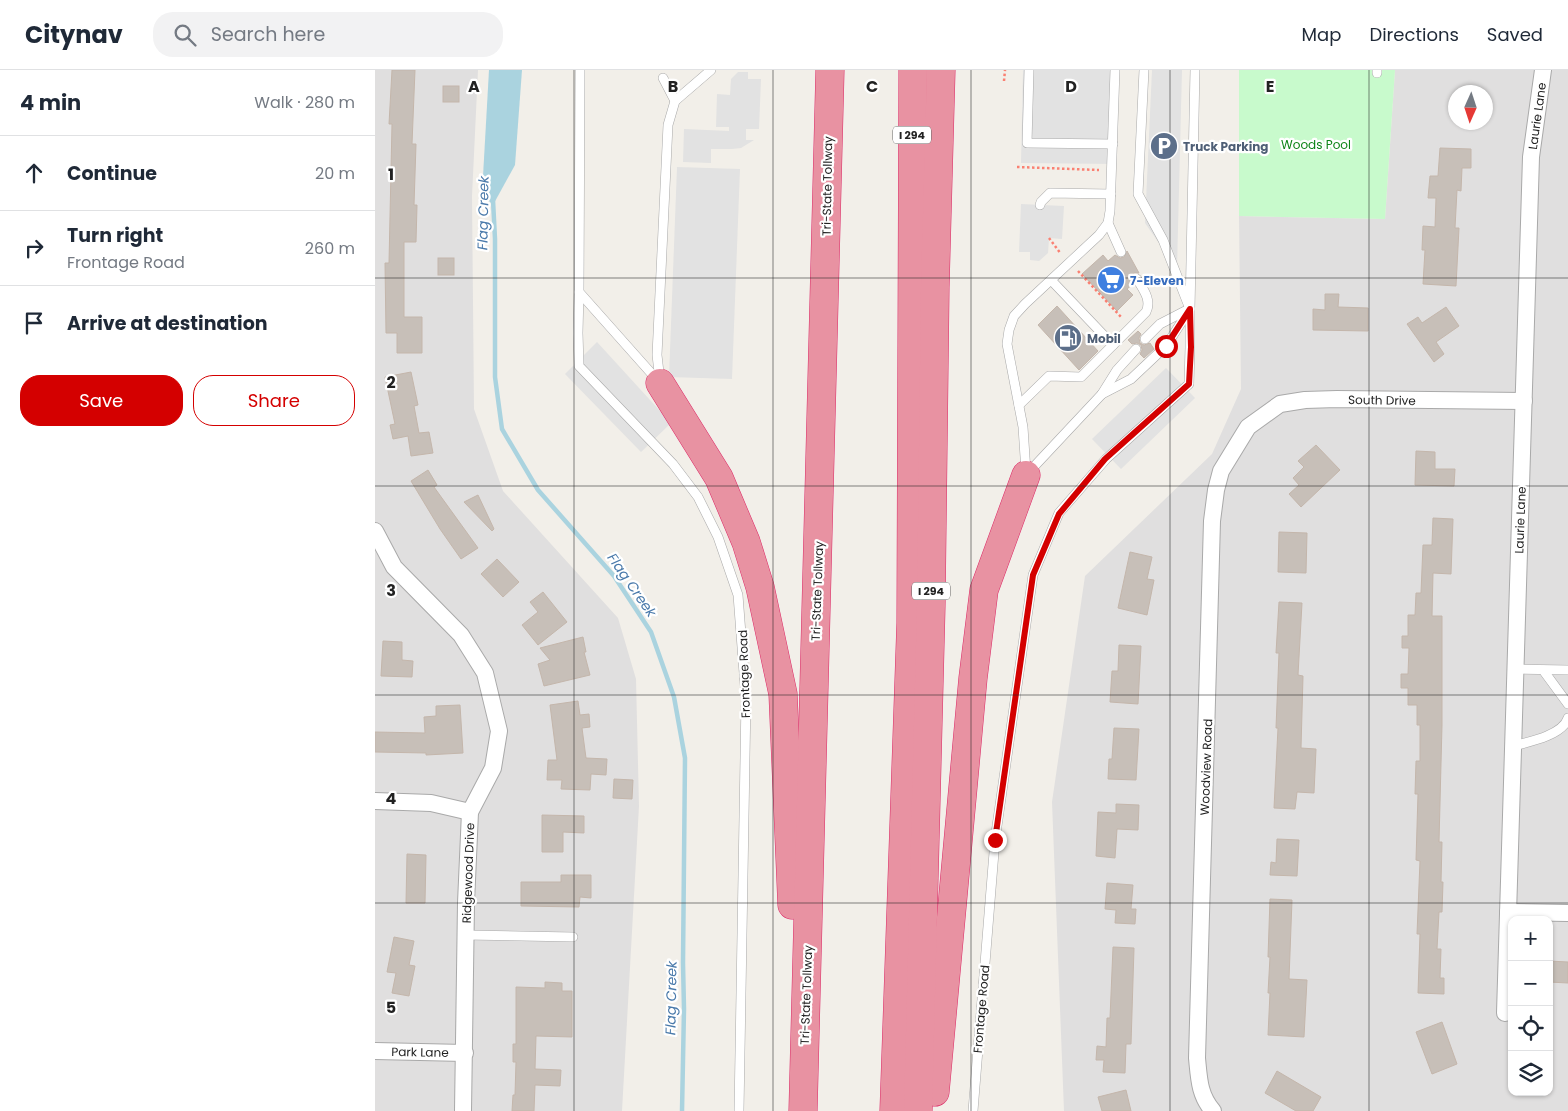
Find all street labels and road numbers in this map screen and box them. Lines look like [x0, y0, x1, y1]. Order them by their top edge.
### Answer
street label: Laurie Lane [1524, 81, 1550, 151]
road number: I 294 [893, 126, 931, 144]
street label: Tri-State Tollway [818, 136, 836, 236]
street label: South Drive [1348, 391, 1416, 409]
street label: Laurie Lane [1510, 486, 1530, 554]
street label: Tri-State Tollway [807, 541, 827, 641]
road number: I 294 [912, 582, 950, 600]
street label: Frontage Road [734, 630, 754, 718]
street label: Woodview Road [1196, 718, 1216, 816]
street label: Ridgewood Drive [458, 822, 478, 924]
street label: Tri-State Tollway [796, 945, 816, 1045]
street label: Frontage Road [969, 964, 993, 1054]
street label: Park Lane [391, 1043, 449, 1061]

